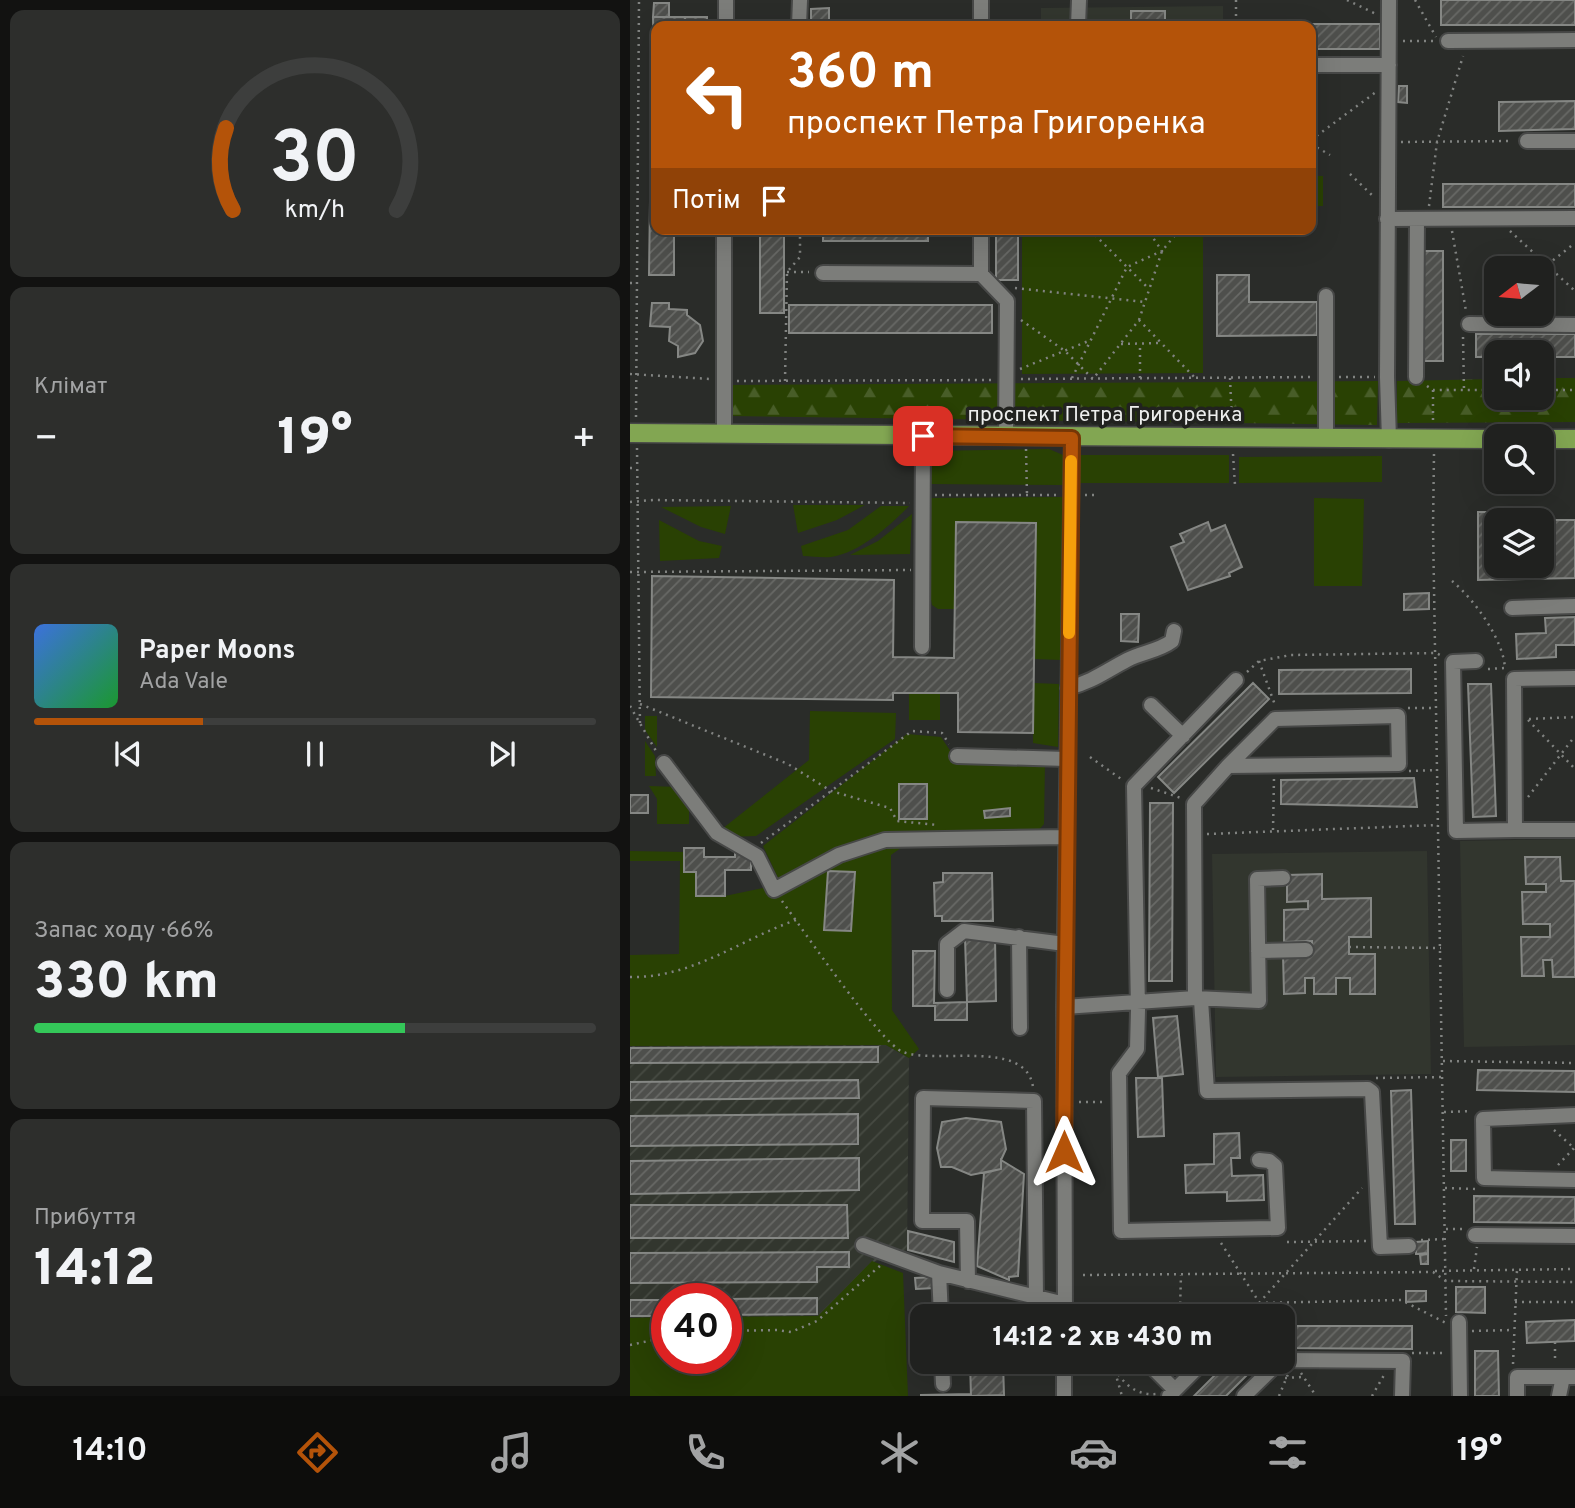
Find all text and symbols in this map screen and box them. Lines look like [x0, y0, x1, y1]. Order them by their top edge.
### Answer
text: 360 m [787, 44, 934, 106]
icon: left [672, 49, 763, 140]
text: проспект Петра Григоренка [787, 105, 1206, 145]
text: 30 [270, 116, 360, 208]
icon: arrive [755, 182, 793, 220]
text: Потім [672, 185, 741, 218]
text: km/h [285, 194, 345, 226]
north arrow [1484, 256, 1554, 326]
map controls [1484, 256, 1554, 578]
button: sound [1484, 340, 1554, 410]
text: Клімат [34, 373, 107, 402]
street label: проспект Петра Григоренка [968, 402, 1242, 429]
pin [893, 406, 953, 466]
text: 19° [277, 407, 353, 473]
text: − [34, 416, 59, 465]
text: + [571, 416, 596, 465]
icon: arrive [904, 417, 942, 455]
button: search [1484, 424, 1554, 494]
button: layers [1484, 508, 1554, 578]
text: Paper Moons [139, 635, 295, 668]
text: Ada Vale [139, 668, 228, 697]
icon: previous [109, 735, 147, 773]
icon: pause [296, 735, 334, 773]
icon: next [483, 735, 521, 773]
text: Запас ходу · 66% [34, 917, 214, 946]
text: 330 km [34, 951, 219, 1017]
position arrow [1027, 1115, 1101, 1189]
text: Прибуття [34, 1204, 136, 1233]
text: 14:12 [34, 1238, 155, 1304]
speed limit sign: 40 [651, 1283, 742, 1374]
text: 14:12 · 2 хв · 430 m [993, 1322, 1213, 1355]
icon: directions [293, 1428, 342, 1477]
icon: music [487, 1428, 536, 1477]
icon: phone [681, 1428, 730, 1477]
icon: climate [875, 1428, 924, 1477]
icon: car [1069, 1428, 1118, 1477]
icon: filters [1263, 1428, 1312, 1477]
text: 14:10 [73, 1432, 148, 1472]
text: 19° [1457, 1432, 1502, 1472]

